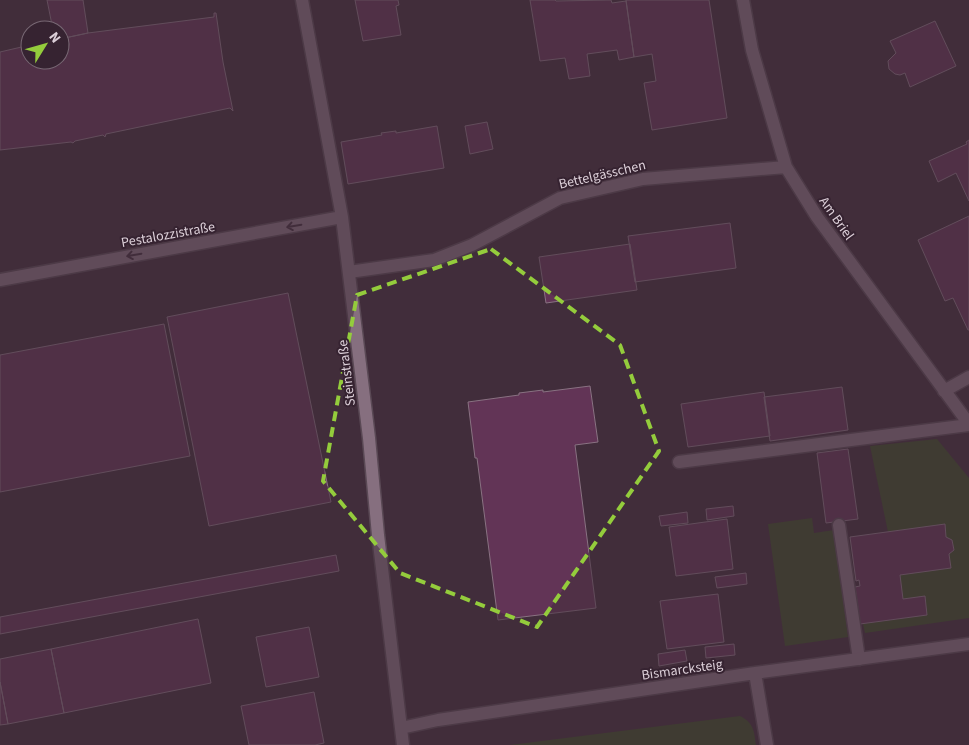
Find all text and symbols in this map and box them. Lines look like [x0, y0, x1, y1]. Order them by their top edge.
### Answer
north arrow [20, 20, 70, 70]
text: N [44, 28, 65, 48]
street label: Bettelgässchen [557, 155, 648, 195]
street label: Am Briel [814, 193, 859, 245]
street label: Pestalozzistraße [120, 217, 217, 253]
one-way arrow [287, 221, 303, 231]
one-way arrow [127, 251, 143, 261]
street label: Steinstraße [333, 339, 361, 407]
street label: Bismarcksteig [640, 654, 724, 686]

